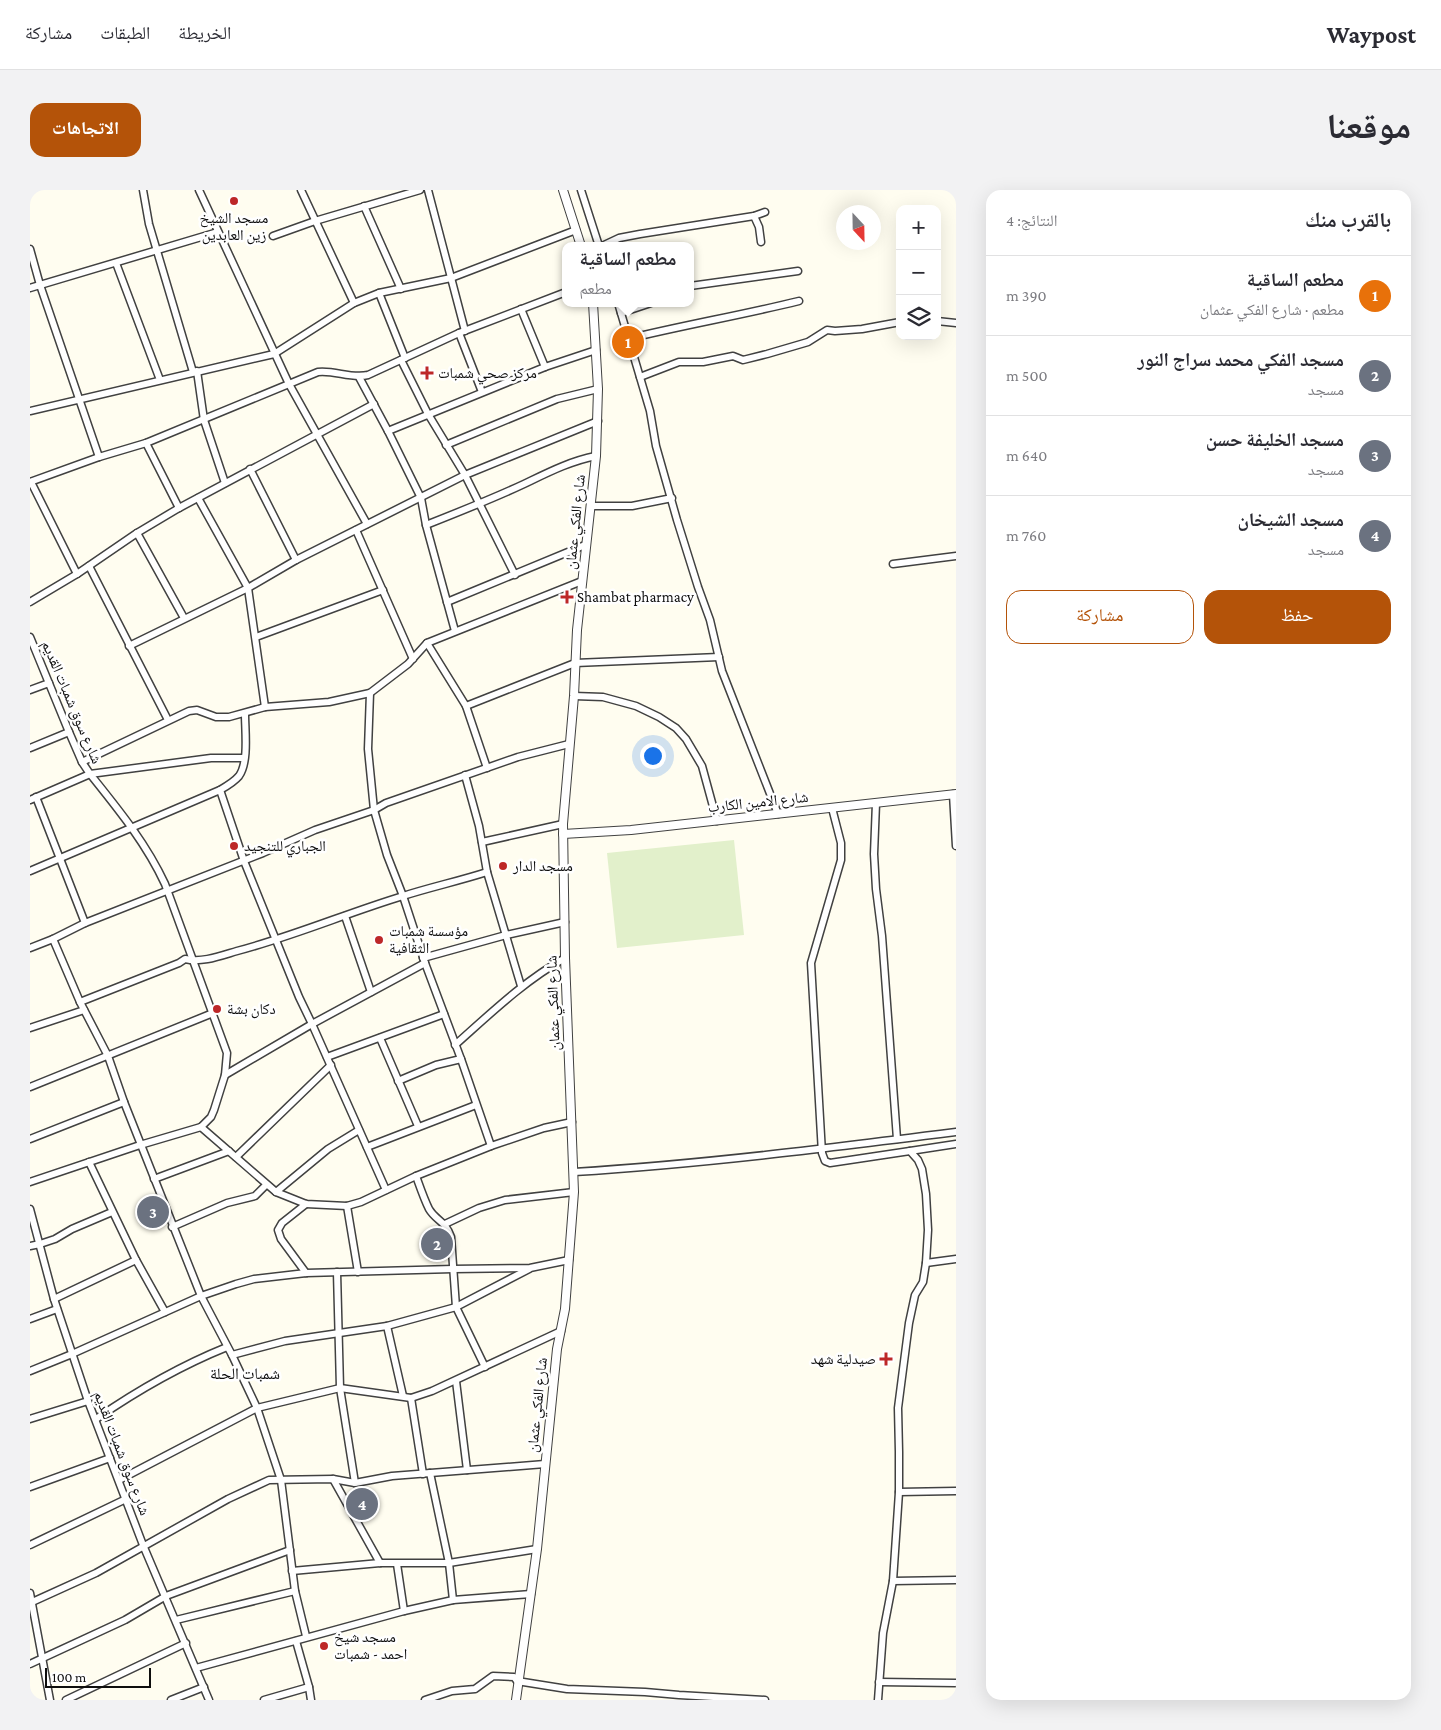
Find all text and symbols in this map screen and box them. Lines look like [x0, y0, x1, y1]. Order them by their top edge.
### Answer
text: Waypost [1327, 21, 1416, 48]
text: مشاركة [25, 23, 72, 43]
text: الطبقات [100, 23, 150, 43]
text: الخريطة [178, 23, 231, 43]
button: الاتجاهات [30, 103, 141, 157]
text: موقعنا [1326, 107, 1411, 146]
marker: مسجد الشيخ زين العابدين [228, 195, 240, 207]
north arrow [836, 205, 881, 250]
map controls [896, 205, 941, 340]
button: + [896, 205, 941, 250]
text: بالقرب منك [1305, 208, 1391, 232]
place label: مسجد الشيخ زين العابدين [200, 210, 269, 245]
text: النتائج: 4 [1006, 212, 1058, 229]
popup [562, 242, 694, 307]
text: مطعم الساقية [579, 248, 677, 269]
button: − [896, 250, 941, 295]
text: مطعم الساقية [1247, 269, 1344, 290]
text: مطعم [579, 280, 612, 297]
text: 390 m [1006, 287, 1047, 304]
text: 1 [1372, 287, 1378, 304]
button: layers [896, 295, 941, 340]
text: مطعم · شارع الفكي عثمان [1200, 301, 1344, 318]
pin: 1 [612, 323, 644, 361]
text: مسجد الفكي محمد سراج النور [1137, 349, 1344, 370]
place label: مركز صحي شمبات [438, 365, 537, 385]
marker: مركز صحي شمبات [420, 366, 434, 380]
text: 500 m [1006, 367, 1048, 384]
text: 2 [1371, 367, 1379, 384]
text: مسجد [1308, 381, 1344, 398]
text: مسجد الخليفة حسن [1206, 429, 1344, 450]
text: 640 m [1006, 447, 1047, 464]
text: 3 [1371, 447, 1379, 464]
text: مسجد [1308, 461, 1344, 478]
street label: شارع الفكي عثمان [562, 473, 592, 571]
text: مسجد الشيخان [1237, 509, 1344, 530]
text: 760 m [1006, 527, 1046, 544]
text: 4 [1371, 527, 1379, 544]
text: مسجد [1308, 541, 1344, 558]
place label: Shambat pharmacy [577, 589, 694, 606]
button: مشاركة [1006, 590, 1194, 644]
button: حفظ [1204, 590, 1391, 644]
marker: Shambat pharmacy [561, 591, 573, 603]
street label: شارع سوق شمبات القديم [37, 638, 105, 767]
your location [640, 743, 666, 769]
street label: شارع الامين الكارب [707, 789, 810, 817]
place label: الجباري للتنجيد [244, 838, 326, 858]
marker: الجباري للتنجيد [228, 840, 240, 852]
place label: مسجد الدار [512, 858, 573, 875]
marker: مسجد الدار [497, 860, 509, 872]
place label: مؤسسة شمبات الثقافية [389, 923, 468, 956]
marker: مؤسسة شمبات الثقافية [373, 934, 385, 946]
street label: شارع الفكي عثمان [543, 955, 566, 1051]
place label: دكان بشة [227, 1001, 276, 1019]
marker: دكان بشة [211, 1003, 223, 1015]
pin: 3 [137, 1193, 169, 1231]
pin: 2 [421, 1225, 453, 1263]
place label: صيدلية شهد [811, 1351, 876, 1368]
marker: صيدلية شهد [880, 1353, 892, 1365]
street label: شارع الفكي عثمان [524, 1356, 554, 1454]
district label: شمبات الحلة [210, 1365, 280, 1382]
street label: شارع سوق شمبات القديم [89, 1388, 153, 1518]
pin: 4 [346, 1485, 378, 1523]
place label: مسجد شيخ احمد - شمبات [334, 1629, 407, 1662]
marker: مسجد شيخ احمد - شمبات [318, 1640, 330, 1652]
scale bar [45, 1665, 151, 1688]
text: 100 m [52, 1669, 86, 1685]

